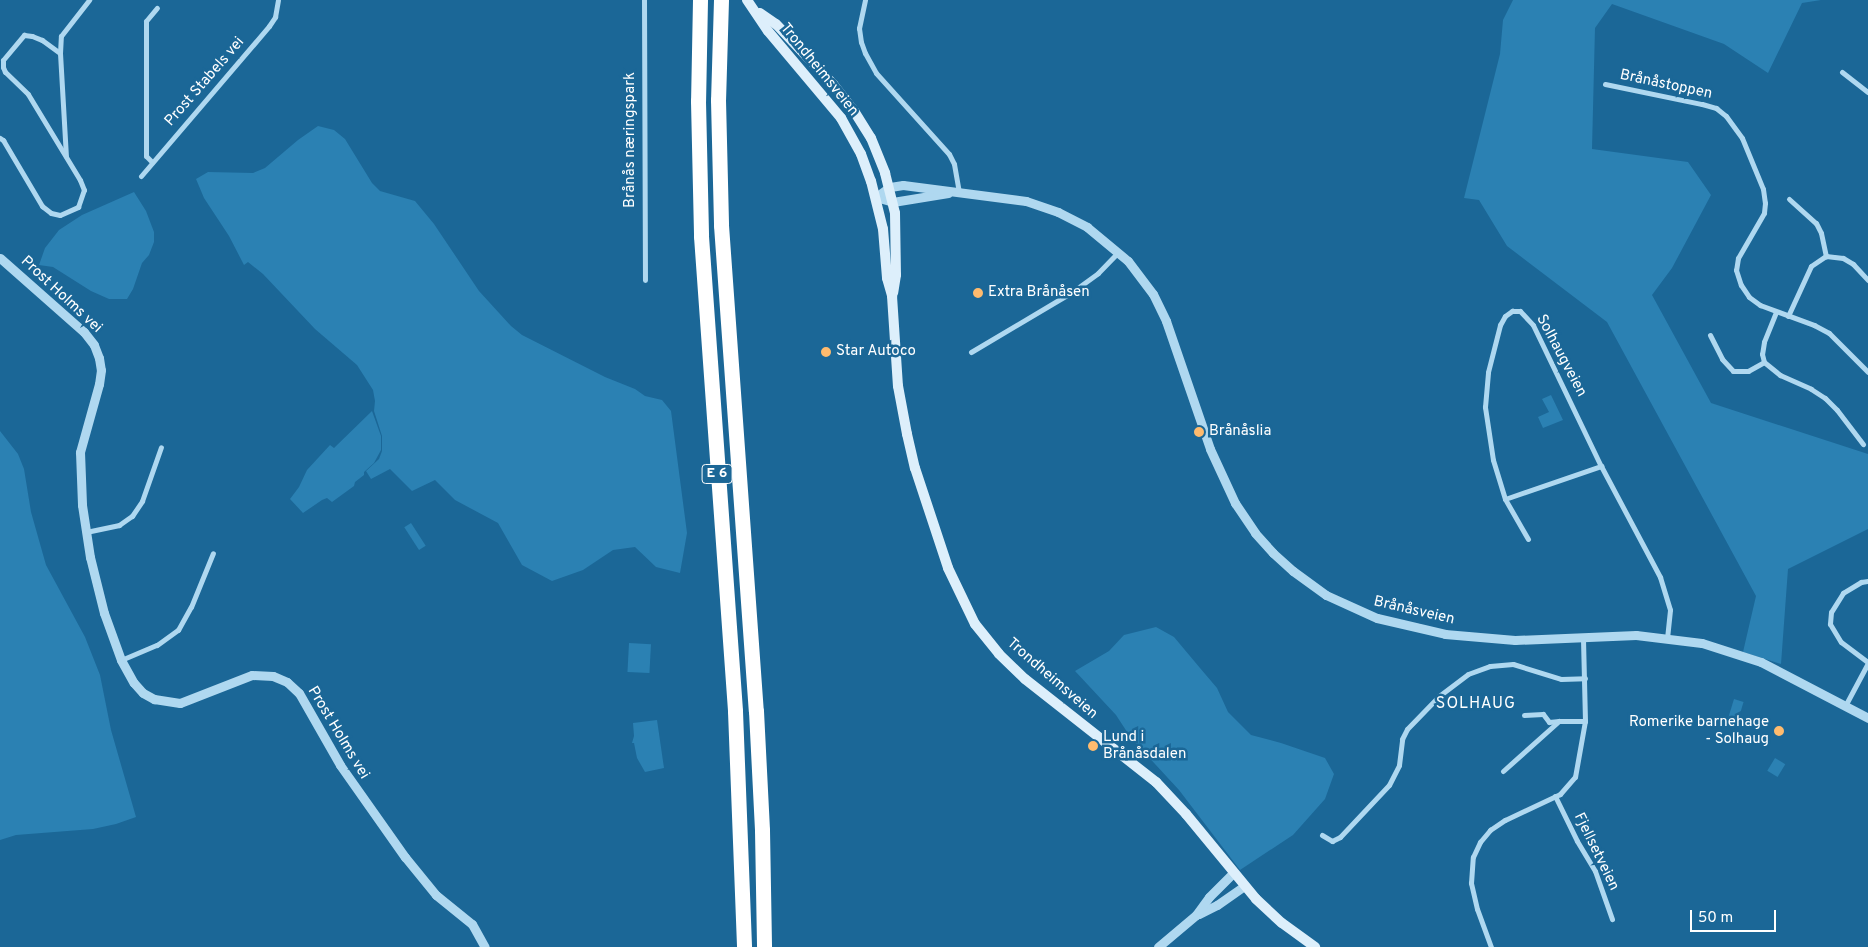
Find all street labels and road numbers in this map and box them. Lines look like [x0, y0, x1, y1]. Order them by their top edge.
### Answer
street label: Trondheimsveien [776, 20, 862, 120]
street label: Prost Stabels vei [161, 34, 249, 130]
street label: Brånåstoppen [1618, 66, 1714, 104]
street label: Brånås næringspark [622, 72, 640, 208]
street label: Prost Holms vei [17, 253, 105, 337]
street label: Solhaugveien [1532, 312, 1590, 400]
road number: E 6 [701, 462, 733, 486]
street label: Brånåsveien [1372, 593, 1456, 629]
street label: Trondheimsveien [1003, 635, 1101, 723]
street label: Prost Holms vei [303, 683, 373, 783]
street label: Fjellsetveien [1569, 810, 1623, 894]

